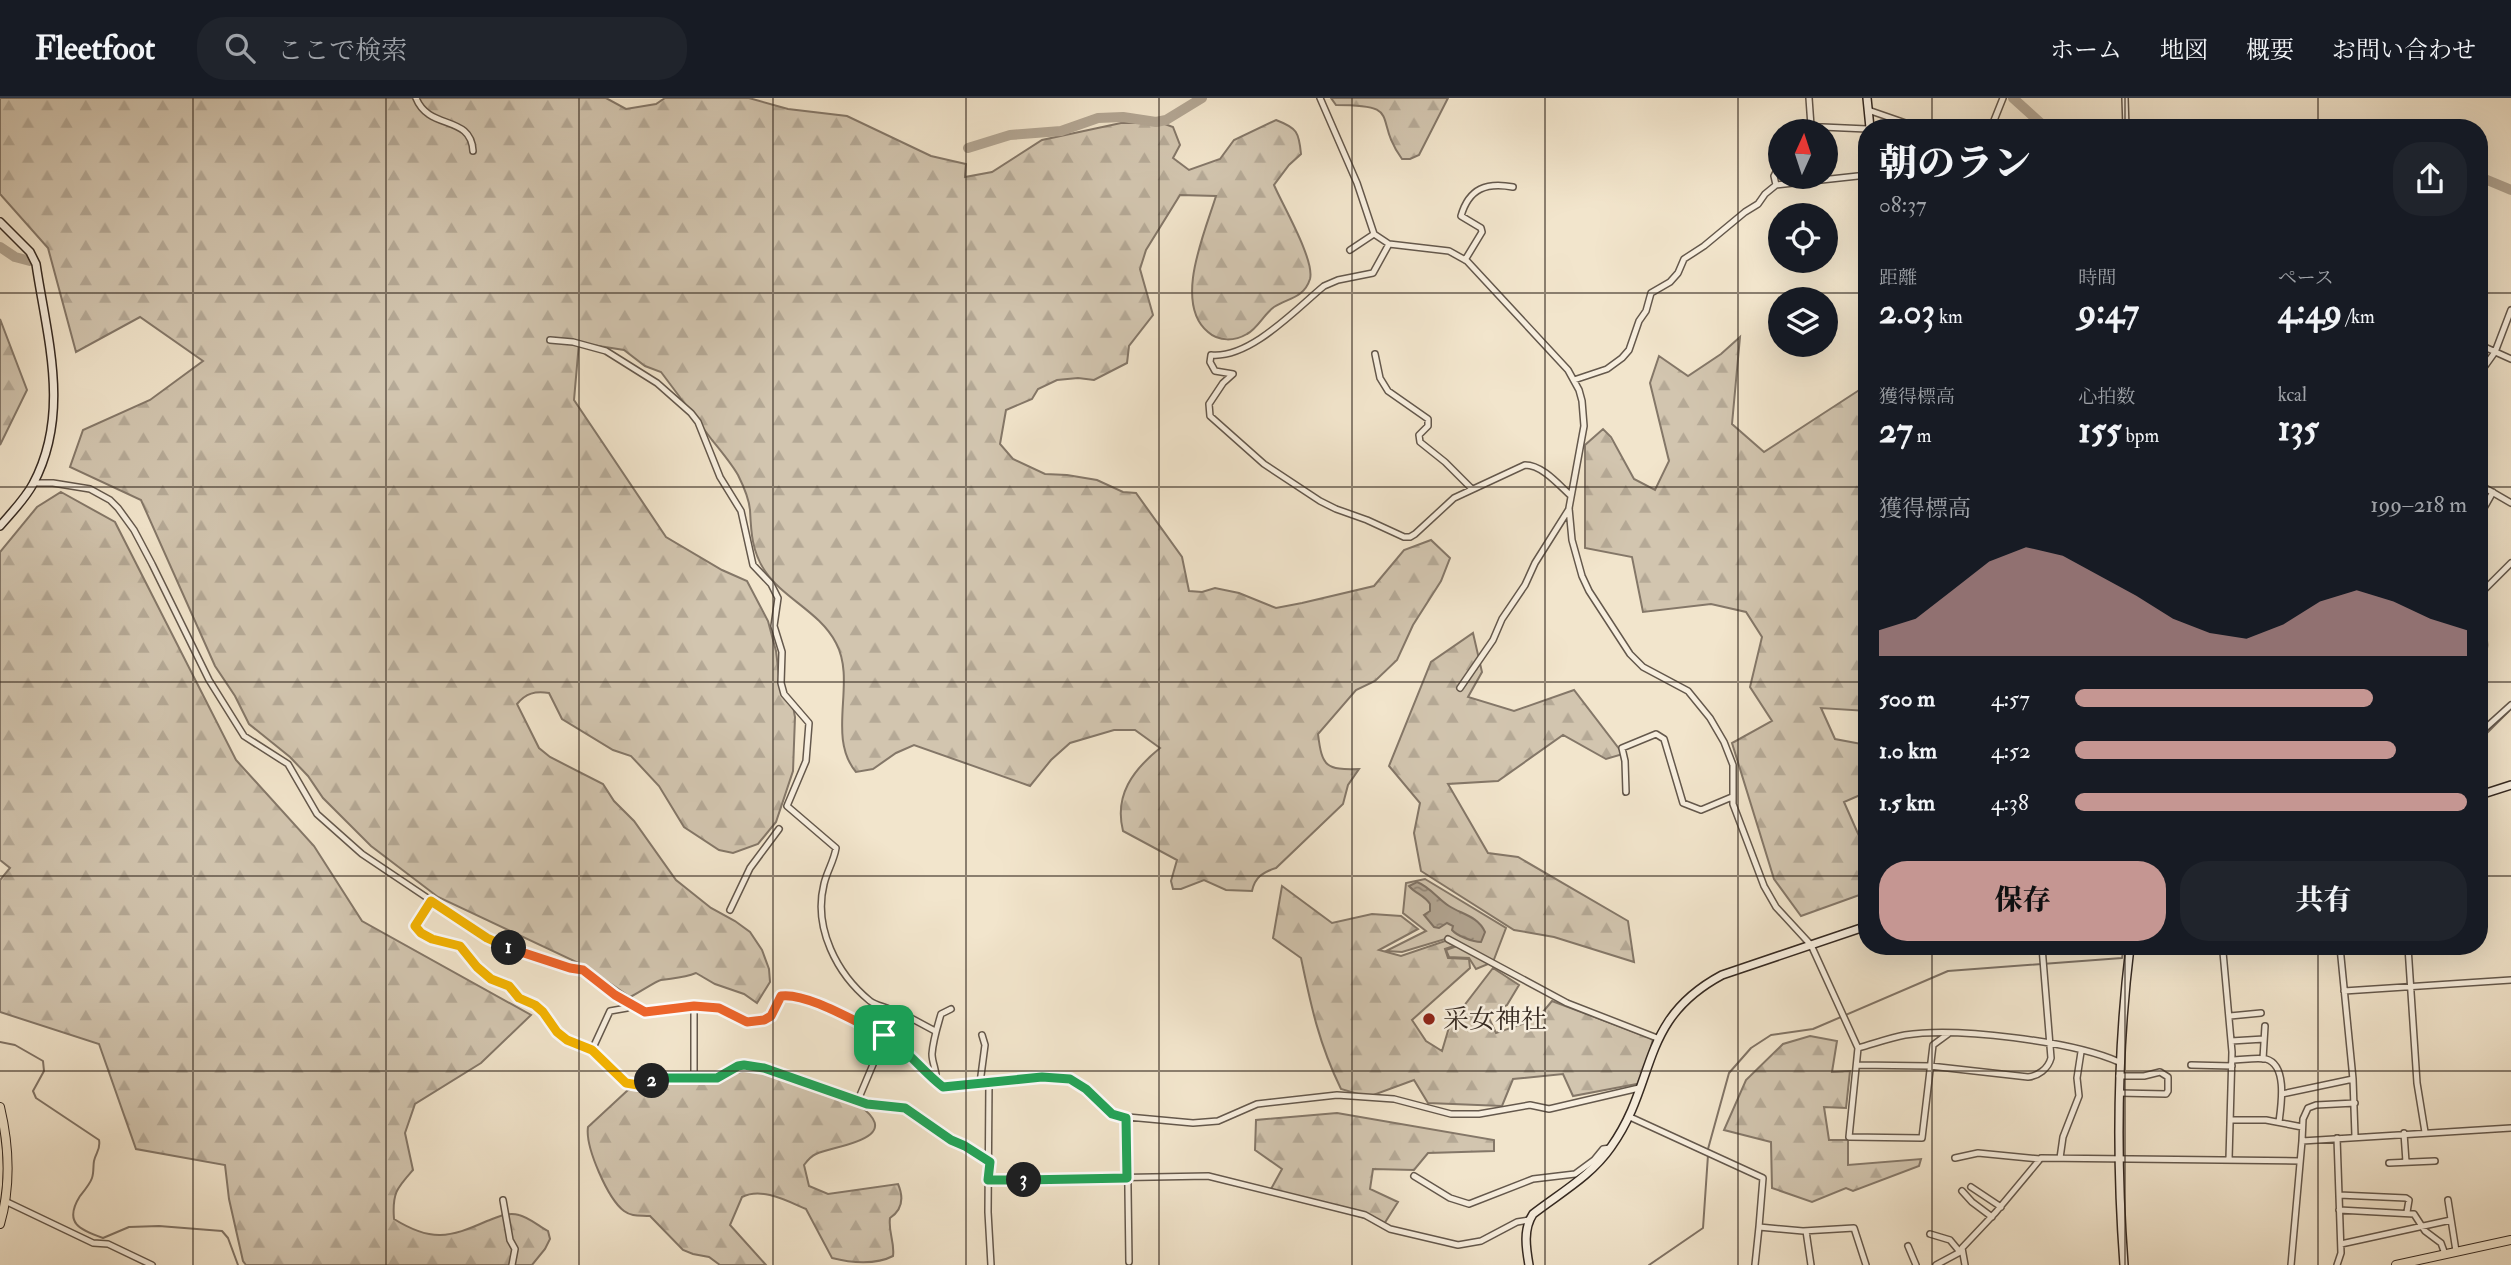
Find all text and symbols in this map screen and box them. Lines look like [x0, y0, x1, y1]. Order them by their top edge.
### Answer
search box [197, 17, 687, 80]
text: Fleetfoot [35, 28, 155, 69]
icon: search [221, 29, 259, 67]
text: ここで検索 [277, 35, 407, 67]
text: ホーム [2050, 35, 2122, 66]
text: 地図 [2160, 35, 2208, 66]
text: 概要 [2246, 35, 2294, 66]
text: お問い合わせ [2332, 35, 2476, 66]
north arrow [1768, 119, 1838, 189]
map controls [1768, 119, 1838, 357]
text: 朝のラン [1879, 140, 2031, 188]
button: share [2393, 142, 2467, 216]
text: 08:37 [1879, 190, 1927, 219]
button: locate [1768, 203, 1838, 273]
text: 距離 [1879, 266, 1917, 290]
text: 時間 [2078, 266, 2116, 290]
text: ペース [2278, 266, 2334, 290]
button: layers [1768, 287, 1838, 357]
text: 2.03 [1879, 290, 1935, 334]
text: 9:47 [2078, 290, 2139, 334]
text: 4:49 [2278, 290, 2342, 334]
text: km [1935, 305, 1963, 329]
text: /km [2342, 305, 2375, 329]
text: kcal [2278, 383, 2307, 407]
text: 獲得標高 [1879, 385, 1955, 409]
text: 心拍数 [2078, 385, 2135, 409]
text: 135 [2278, 407, 2319, 451]
text: 27 [1879, 409, 1913, 453]
text: 155 [2078, 409, 2121, 453]
text: m [1913, 424, 1931, 448]
text: bpm [2121, 424, 2159, 448]
text: 199–218 m [2370, 490, 2467, 519]
text: 獲得標高 [1879, 494, 1971, 523]
text: 500 m [1879, 684, 1935, 713]
text: 4:57 [1991, 684, 2030, 713]
text: 1.0 km [1879, 736, 1937, 765]
text: 4:52 [1991, 736, 2031, 765]
text: 1.5 km [1879, 788, 1935, 817]
text: 4:38 [1991, 788, 2029, 817]
button: 保存 [1879, 861, 2166, 941]
button: 共有 [2180, 861, 2467, 941]
pin: 1 [491, 930, 526, 966]
text: 1 [505, 935, 512, 959]
place label: 采女神社 [1443, 1004, 1547, 1036]
pin [854, 1005, 914, 1065]
marker: 采女神社 [1421, 1011, 1437, 1027]
icon: arrive [865, 1016, 903, 1054]
pin: 2 [634, 1063, 670, 1098]
text: 2 [647, 1068, 656, 1092]
pin: 3 [1006, 1162, 1042, 1198]
text: 3 [1020, 1167, 1027, 1191]

